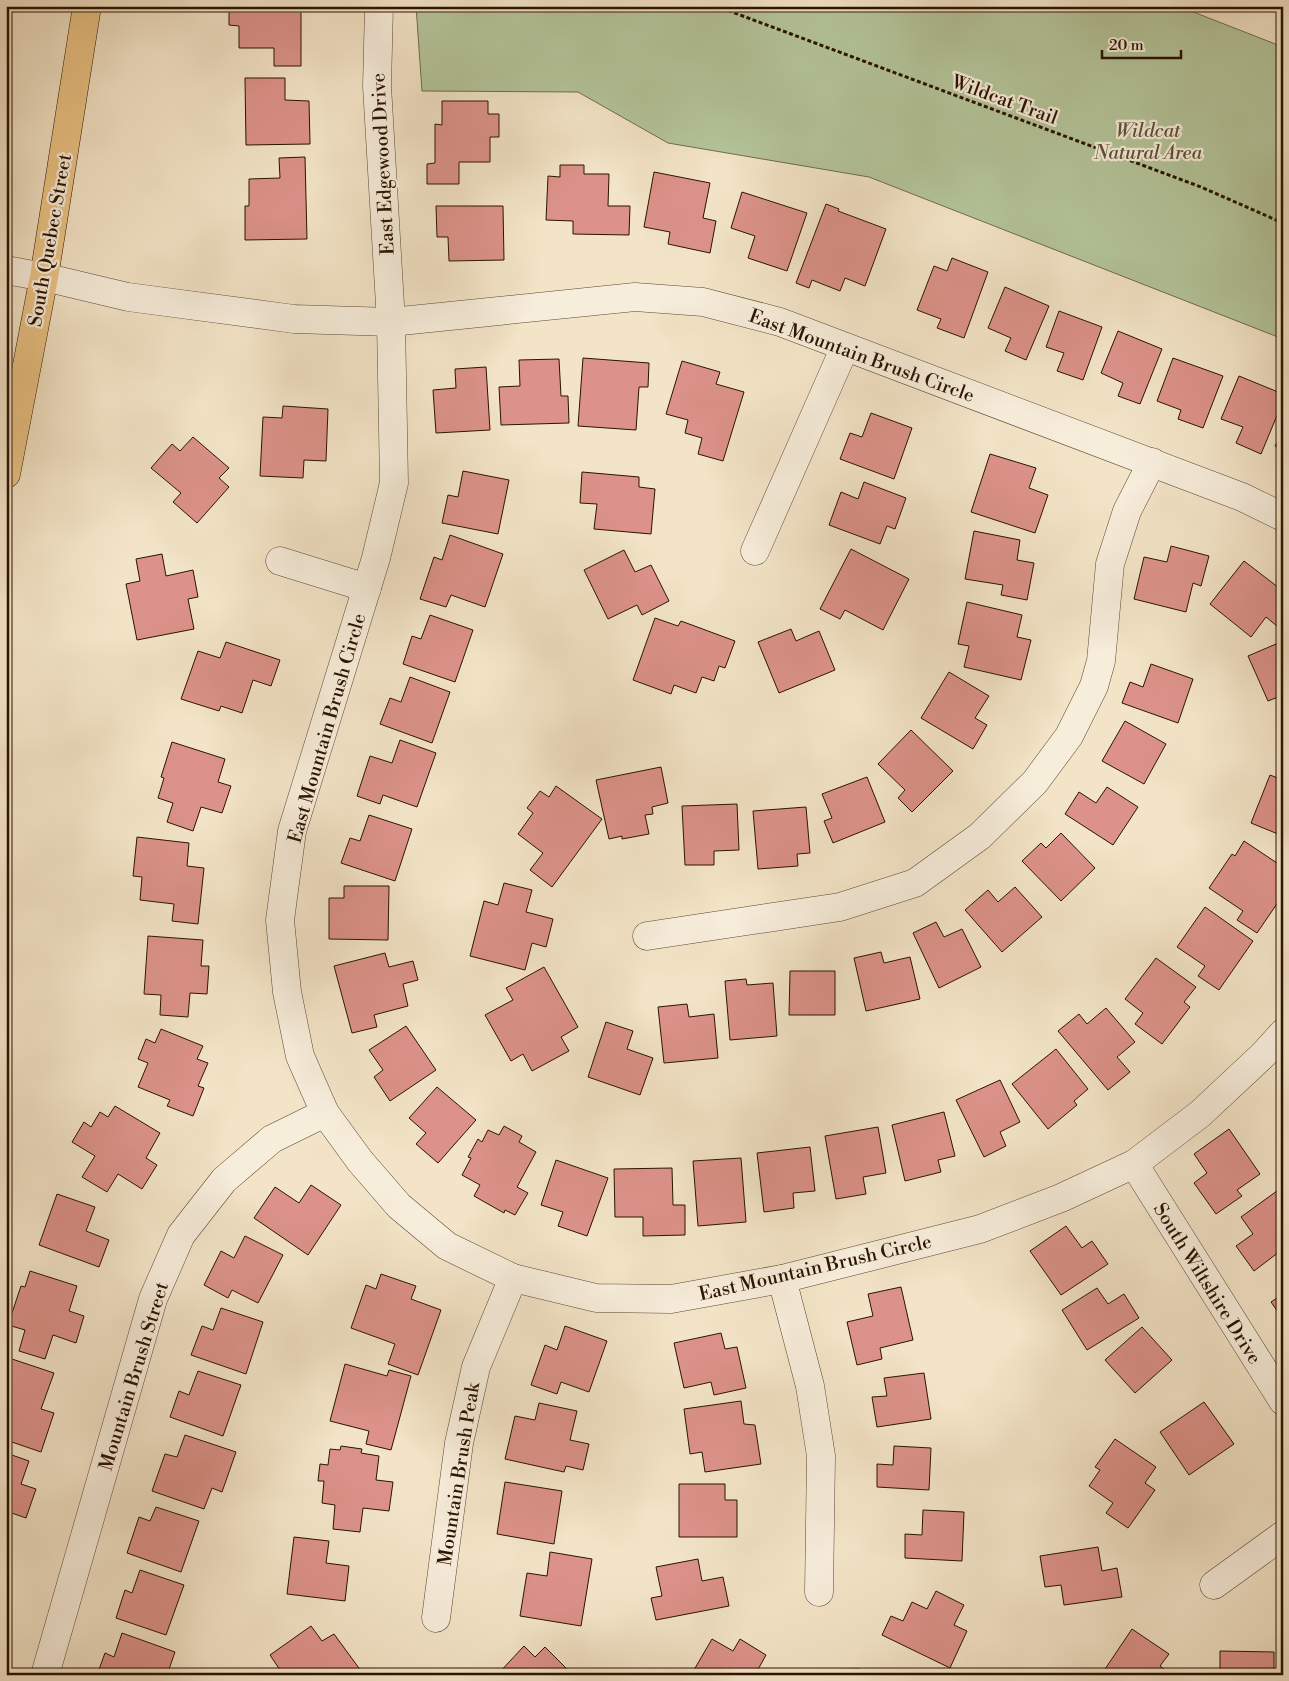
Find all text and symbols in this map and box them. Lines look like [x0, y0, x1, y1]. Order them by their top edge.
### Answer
scale bar [1102, 28, 1180, 60]
text: 20 m [1109, 36, 1144, 55]
street label: Wildcat Trail [947, 69, 1061, 130]
street label: East Edgewood Drive [366, 72, 400, 256]
park label: Wildcat Natural Area [1093, 119, 1202, 165]
street label: South Quebec Street [23, 151, 77, 329]
street label: East Mountain Brush Circle [746, 304, 978, 408]
street label: East Mountain Brush Circle [283, 611, 371, 846]
street label: South Wiltshire Drive [1148, 1198, 1267, 1369]
street label: East Mountain Brush Circle [697, 1230, 934, 1306]
street label: Mountain Brush Street [94, 1279, 174, 1473]
street label: Mountain Brush Peak [433, 1380, 485, 1567]

